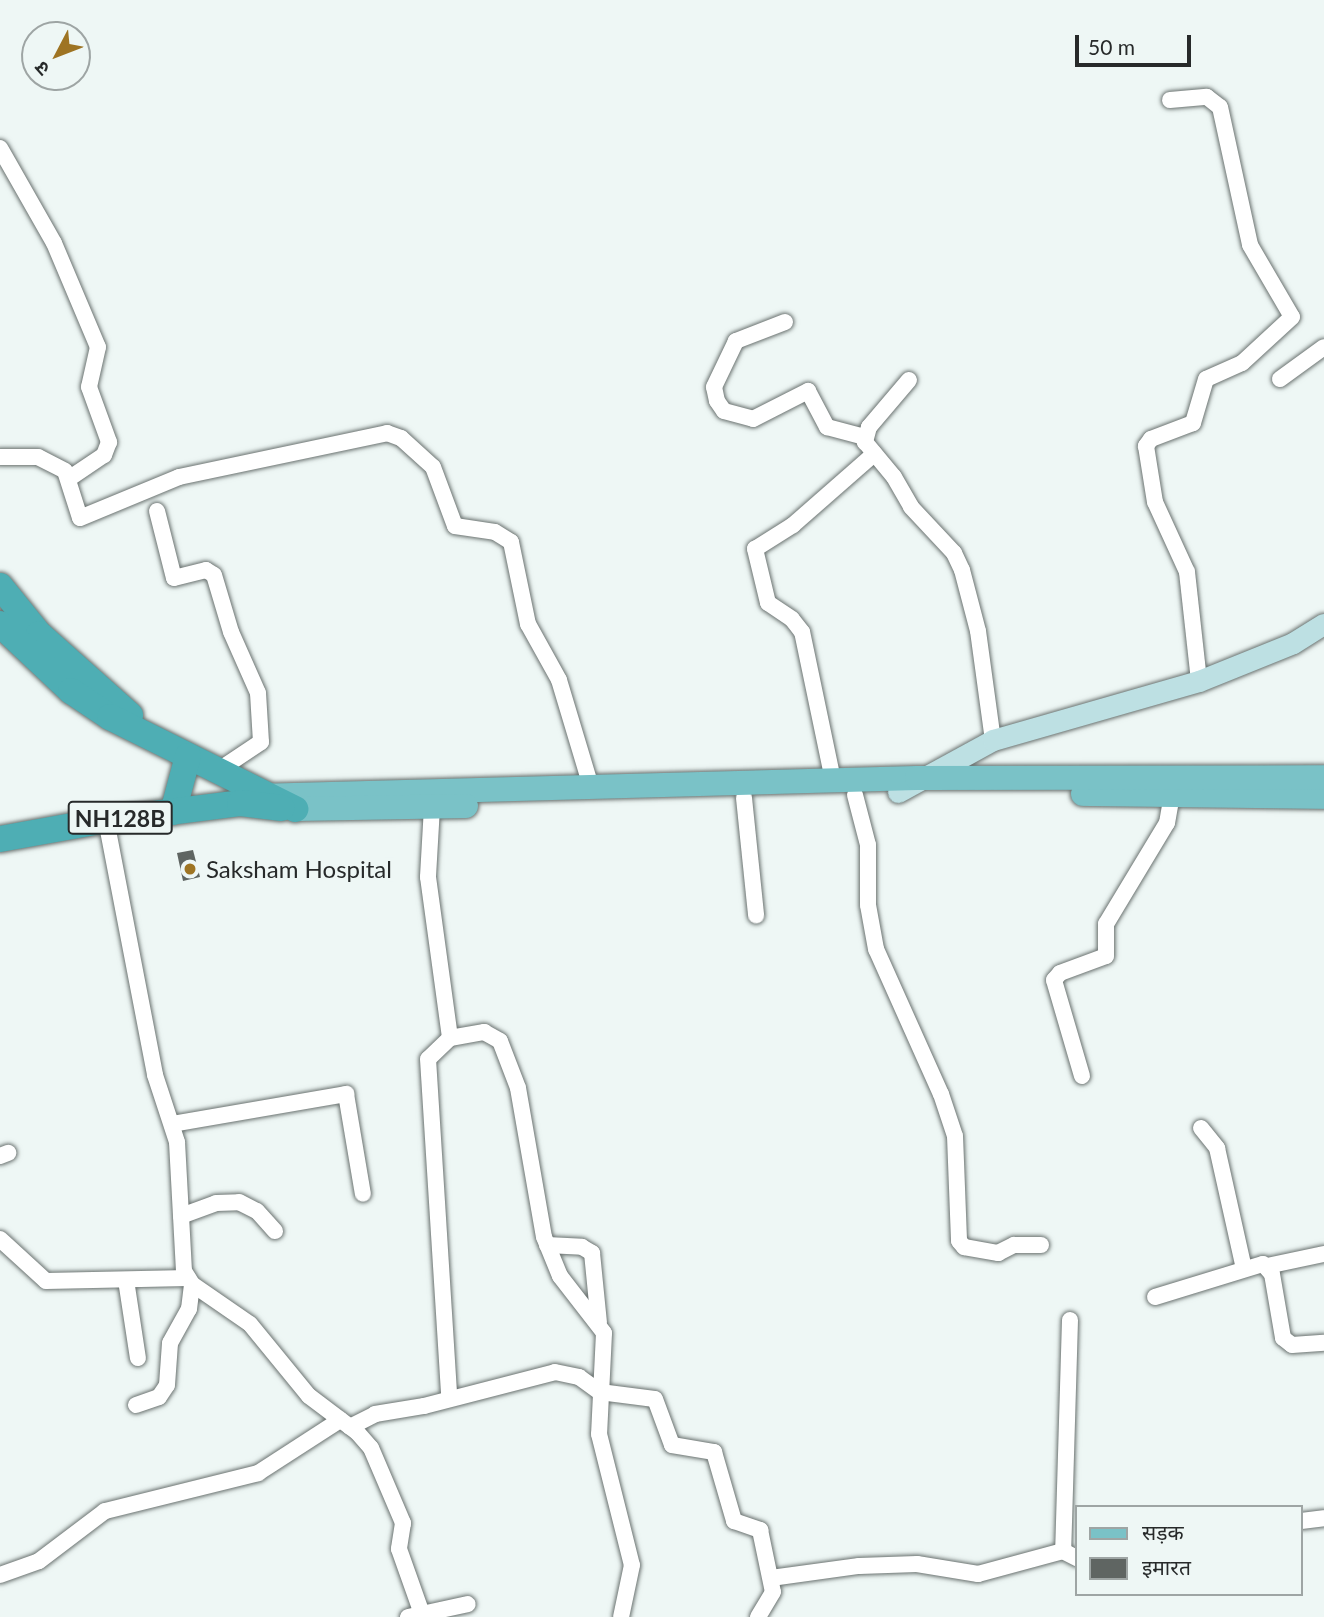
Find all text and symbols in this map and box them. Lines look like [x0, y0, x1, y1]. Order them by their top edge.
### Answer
north arrow [21, 21, 91, 91]
scale bar [1079, 21, 1194, 65]
text: 50 m [1088, 34, 1135, 59]
text: उ [29, 57, 54, 81]
road number: NH128B [68, 798, 172, 838]
place label: Saksham Hospital [206, 855, 392, 883]
marker: Saksham Hospital [180, 859, 200, 879]
legend [1076, 1505, 1303, 1596]
text: सड़क [1142, 1519, 1184, 1544]
text: इमारत [1142, 1554, 1191, 1579]

